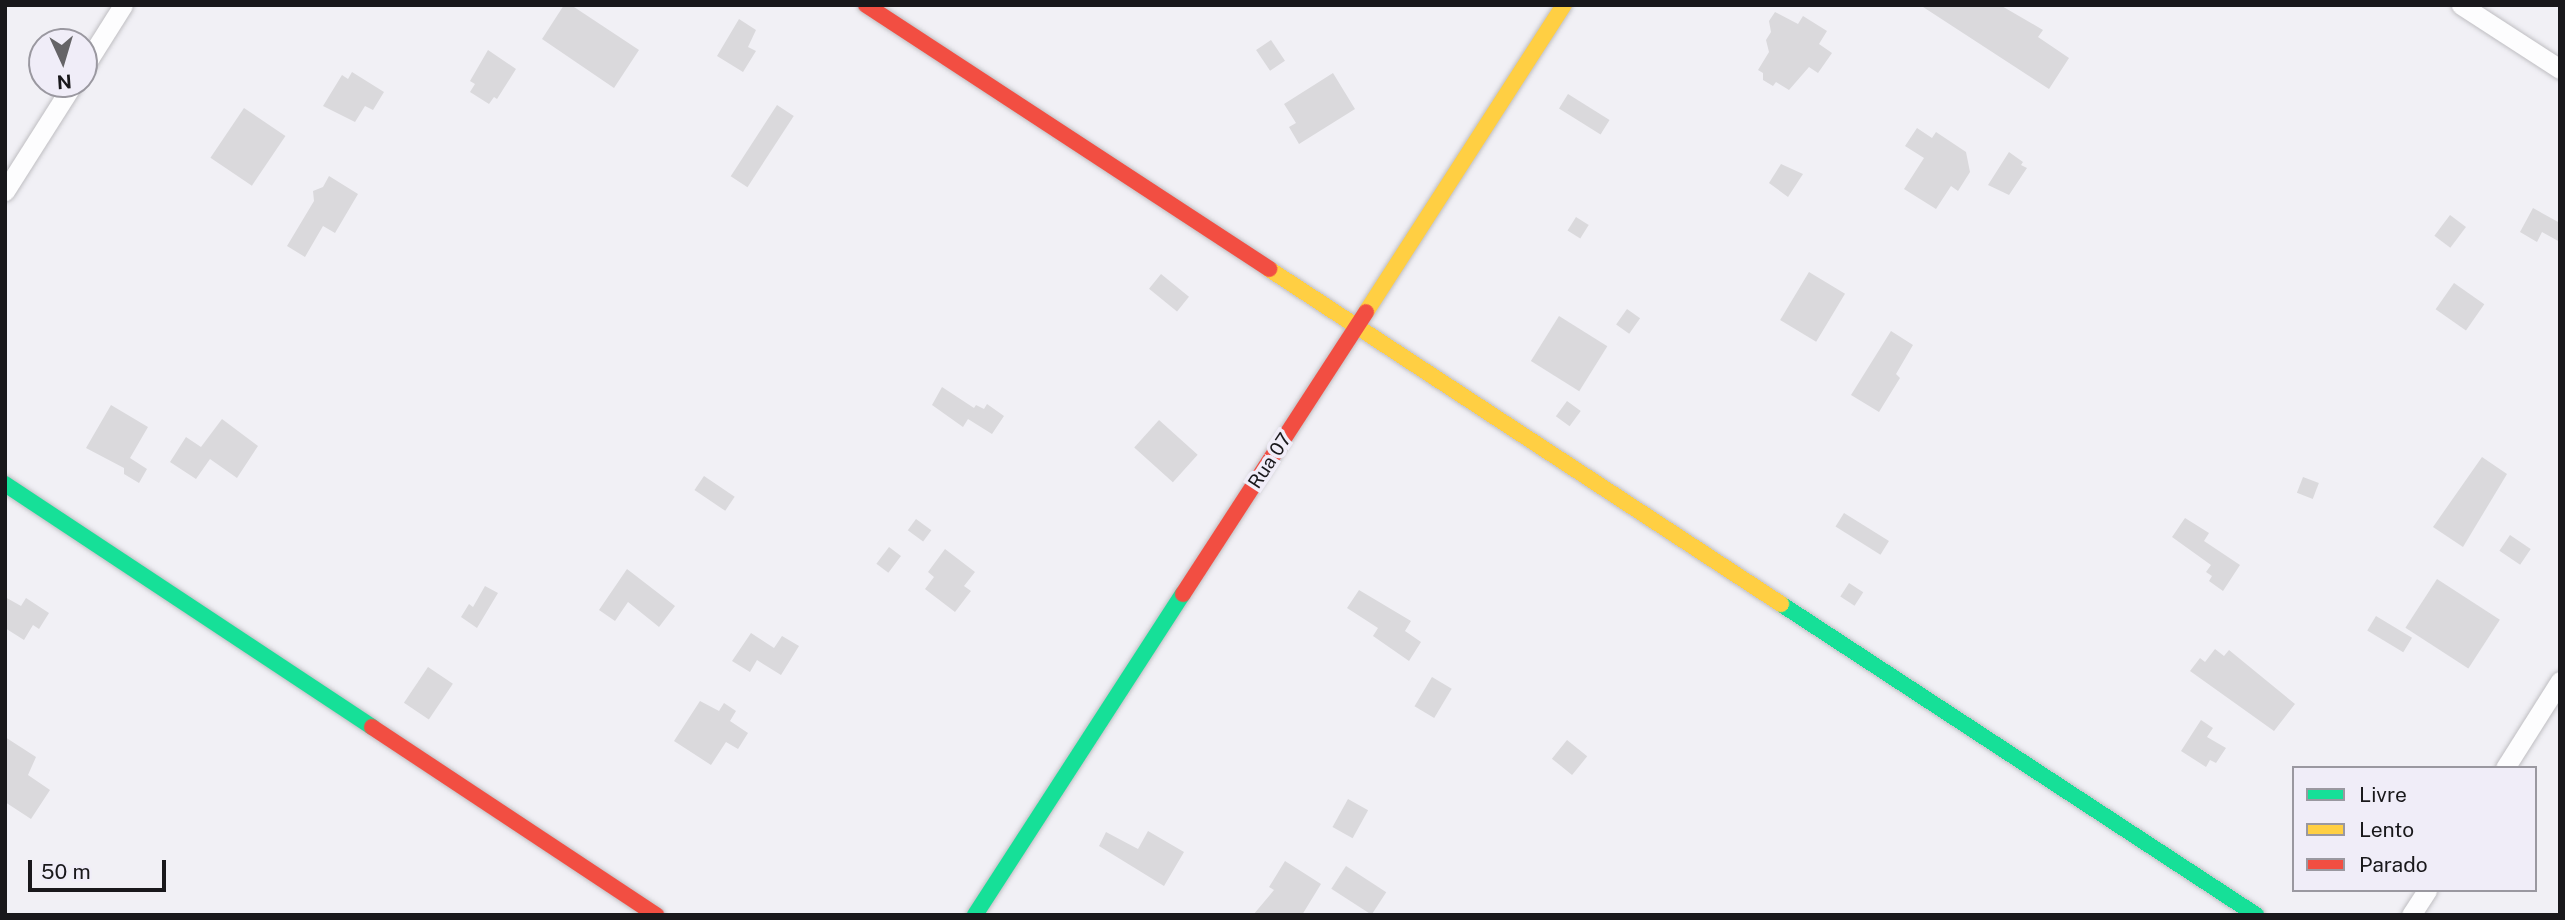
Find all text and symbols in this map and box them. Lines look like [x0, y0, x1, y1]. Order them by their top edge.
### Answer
north arrow [28, 28, 98, 98]
text: N [56, 70, 73, 93]
street label: Rua 07 [1244, 429, 1296, 493]
legend [2292, 766, 2537, 892]
text: Livre [2359, 782, 2407, 807]
text: Lento [2359, 817, 2414, 842]
scale bar [32, 846, 170, 890]
text: Parado [2359, 852, 2428, 877]
text: 50 m [41, 859, 91, 884]

